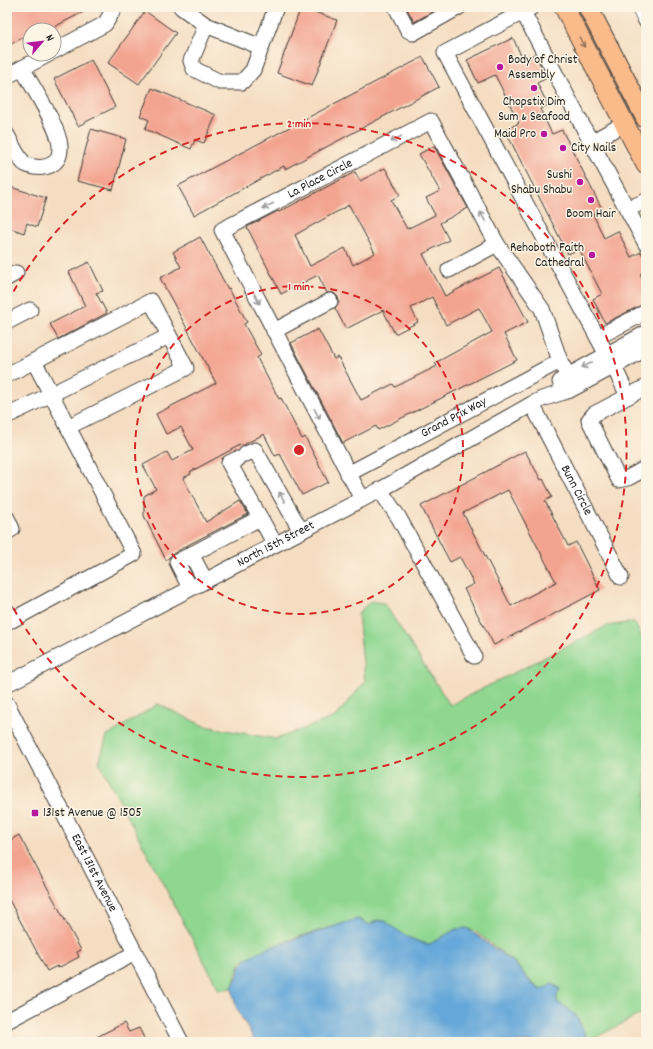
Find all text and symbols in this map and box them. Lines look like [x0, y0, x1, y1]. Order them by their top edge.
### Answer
north arrow [22, 22, 62, 62]
text: N [41, 32, 58, 45]
one-way arrow [579, 35, 586, 47]
place label: Body of Christ Assembly [508, 51, 578, 85]
marker: Body of Christ Assembly [495, 62, 505, 72]
marker: Chopstix Dim Sum & Seafood [529, 83, 539, 93]
place label: Chopstix Dim Sum & Seafood [498, 93, 570, 127]
text: 2 min [287, 116, 311, 133]
place label: Maid Pro [494, 125, 536, 144]
marker: Maid Pro [539, 129, 549, 139]
one-way arrow [390, 136, 402, 143]
place label: City Nails [571, 139, 616, 158]
marker: City Nails [558, 143, 568, 153]
street label: La Place Circle [284, 154, 356, 204]
place label: Sushi Shabu Shabu [511, 166, 573, 200]
marker: Sushi Shabu Shabu [575, 177, 585, 187]
marker: Boom Hair [586, 195, 596, 205]
one-way arrow [263, 202, 275, 210]
place label: Boom Hair [566, 205, 616, 224]
one-way arrow [479, 211, 486, 223]
place label: Rehoboth Faith Cathedral [510, 239, 584, 273]
marker: Rehoboth Faith Cathedral [587, 250, 597, 260]
text: 1 min [288, 279, 310, 296]
one-way arrow [254, 292, 261, 304]
one-way arrow [581, 362, 593, 370]
street label: Grand Prix Way [417, 392, 491, 443]
one-way arrow [314, 408, 321, 420]
centre of rings [292, 443, 306, 457]
street label: Bunn Circle [555, 462, 597, 519]
one-way arrow [277, 491, 285, 503]
street label: North 15th Street [234, 516, 318, 572]
place label: 131st Avenue @ 1505 [43, 804, 142, 823]
marker: 131st Avenue @ 1505 [30, 808, 40, 818]
street label: East 131st Avenue [66, 830, 122, 916]

